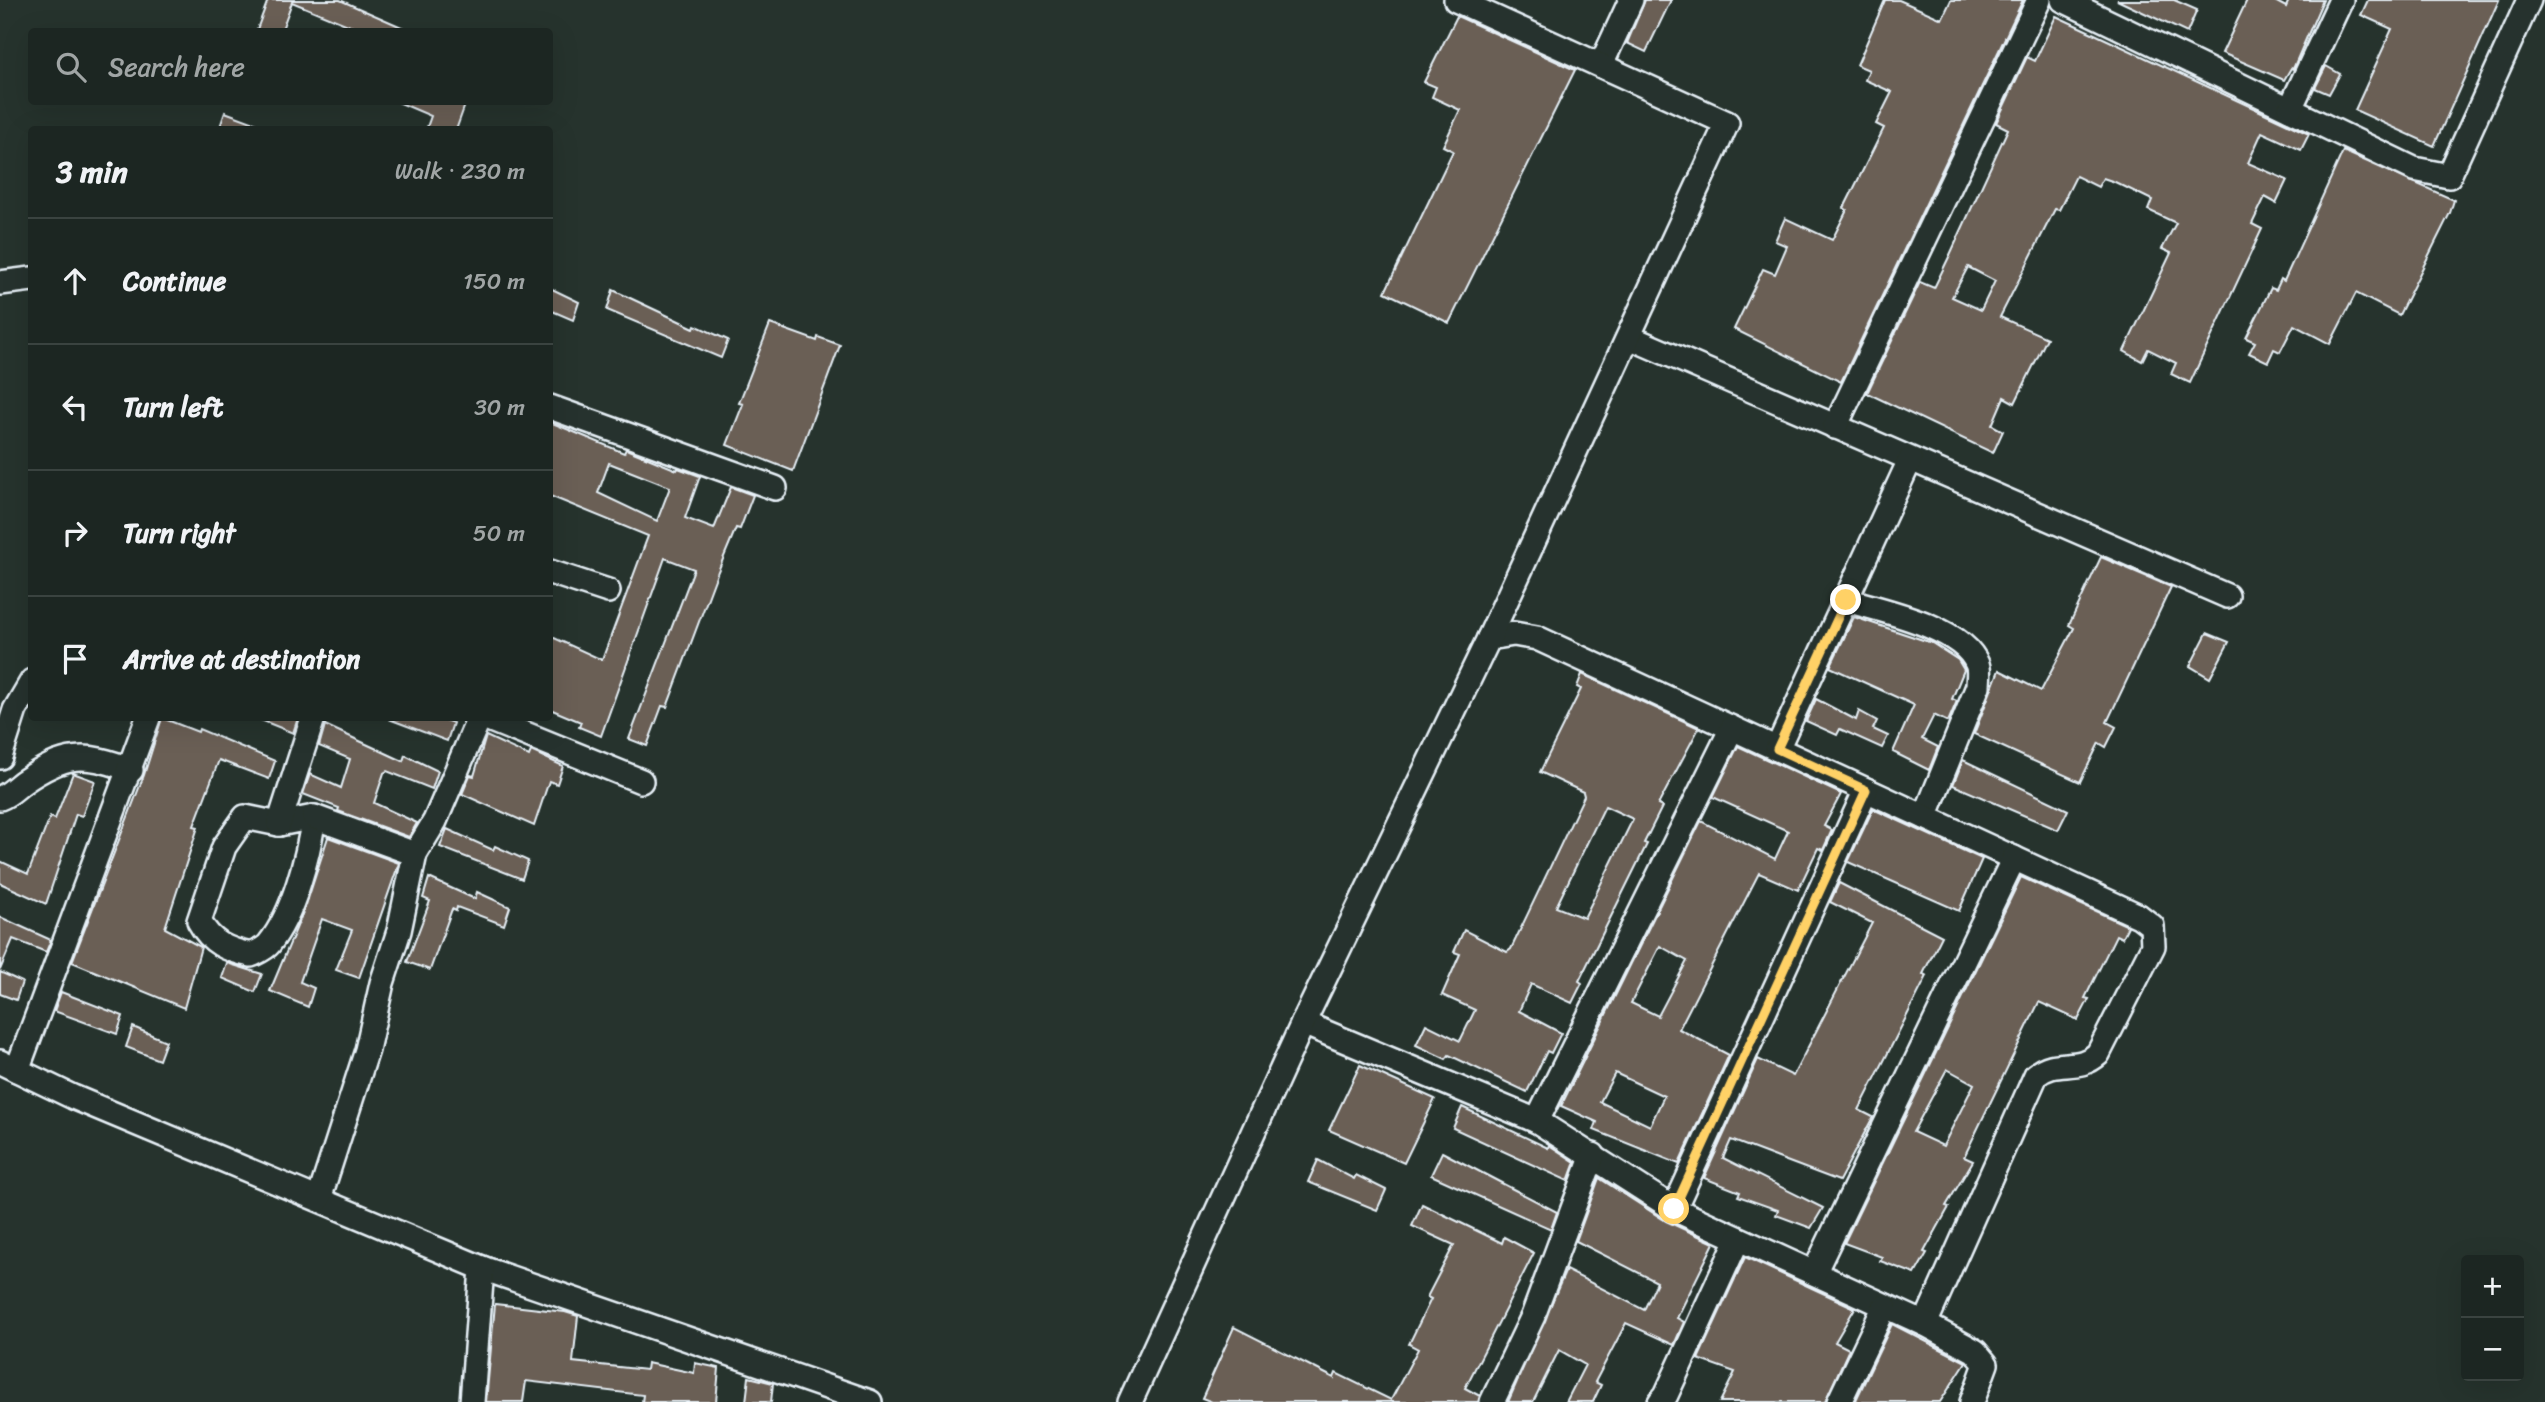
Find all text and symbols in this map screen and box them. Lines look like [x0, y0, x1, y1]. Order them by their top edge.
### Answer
search box [28, 28, 553, 105]
text: Search here [108, 44, 245, 90]
icon: search [52, 48, 90, 86]
text: 3 min [56, 145, 128, 199]
text: Walk · 230 m [395, 151, 525, 192]
text: Continue [123, 258, 226, 304]
text: 150 m [463, 261, 525, 302]
icon: ahead [56, 262, 94, 300]
text: Turn left [123, 384, 223, 430]
text: 30 m [474, 387, 525, 428]
icon: left [56, 388, 94, 426]
text: Turn right [123, 510, 236, 556]
text: 50 m [473, 513, 525, 554]
icon: right [56, 514, 94, 552]
route end [1830, 584, 1861, 615]
text: Arrive at destination [123, 636, 360, 682]
icon: arrive [56, 640, 94, 678]
route start [1658, 1193, 1689, 1224]
map controls [2461, 1255, 2524, 1381]
button: + [2461, 1255, 2524, 1318]
button: − [2461, 1318, 2524, 1381]

